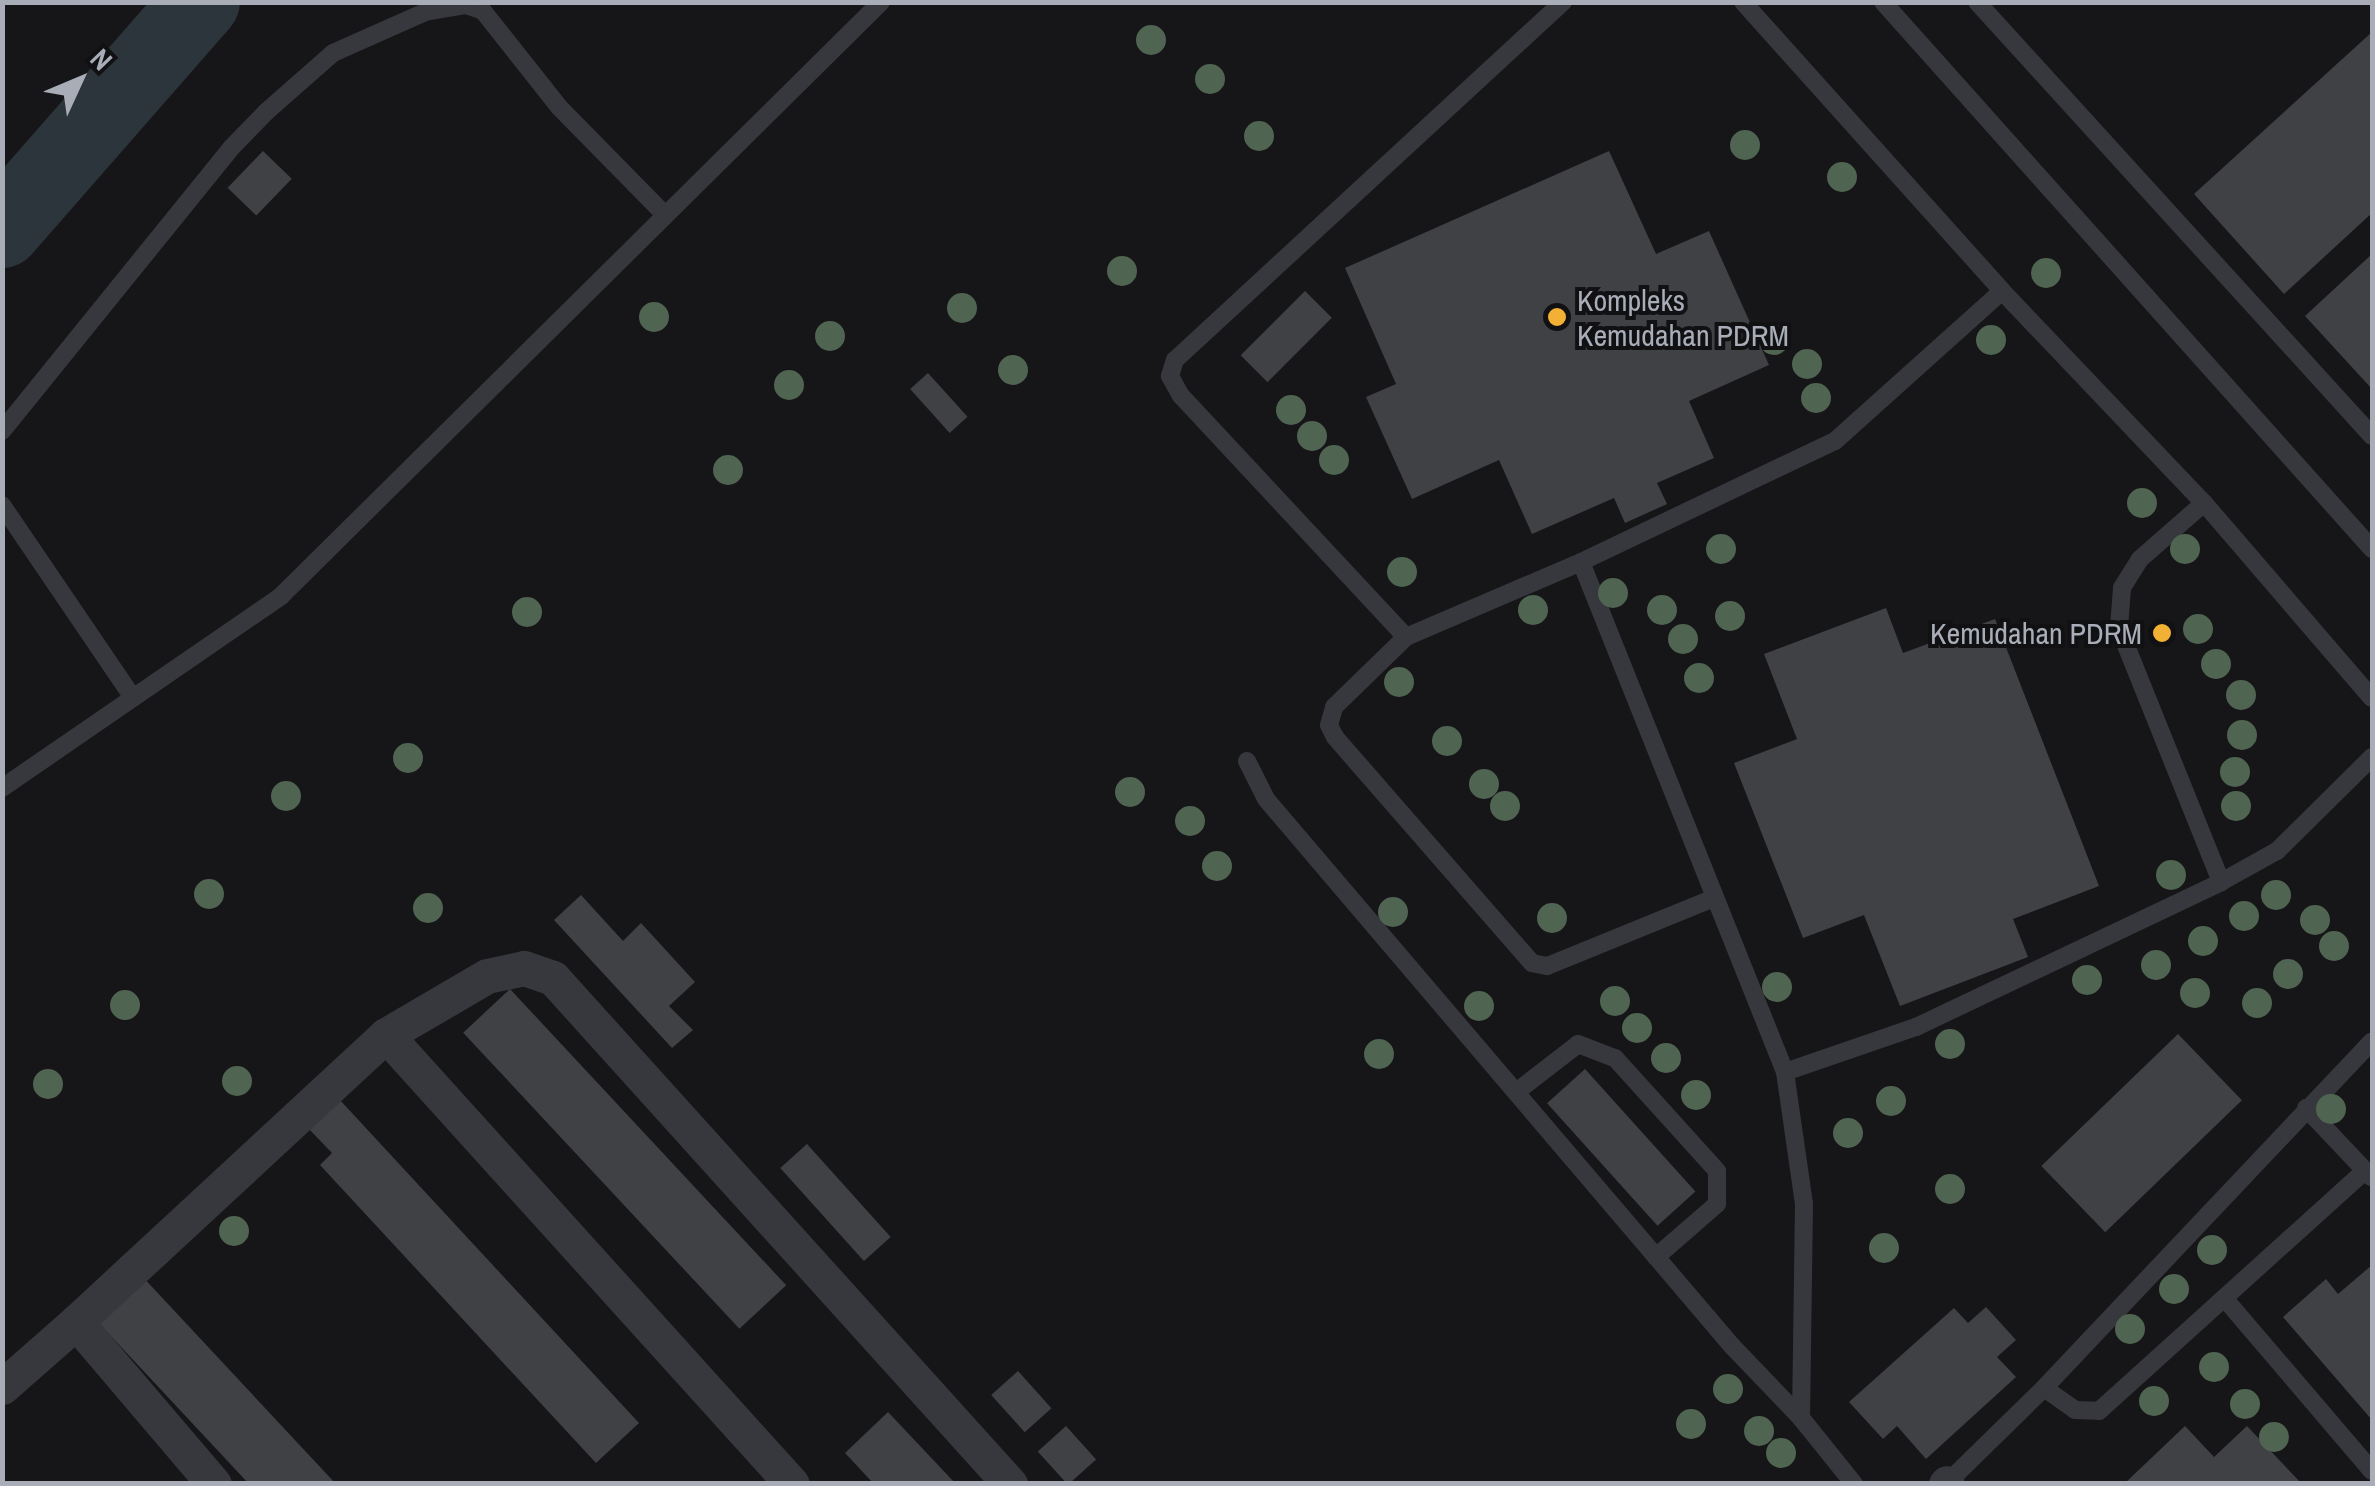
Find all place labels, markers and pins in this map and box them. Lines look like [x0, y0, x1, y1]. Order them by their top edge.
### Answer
place label: Kompleks Kemudahan PDRM [1577, 282, 1789, 352]
marker: Kompleks Kemudahan PDRM [1546, 306, 1568, 328]
place label: Kemudahan PDRM [1930, 615, 2142, 651]
marker: Kemudahan PDRM [2151, 622, 2173, 644]

